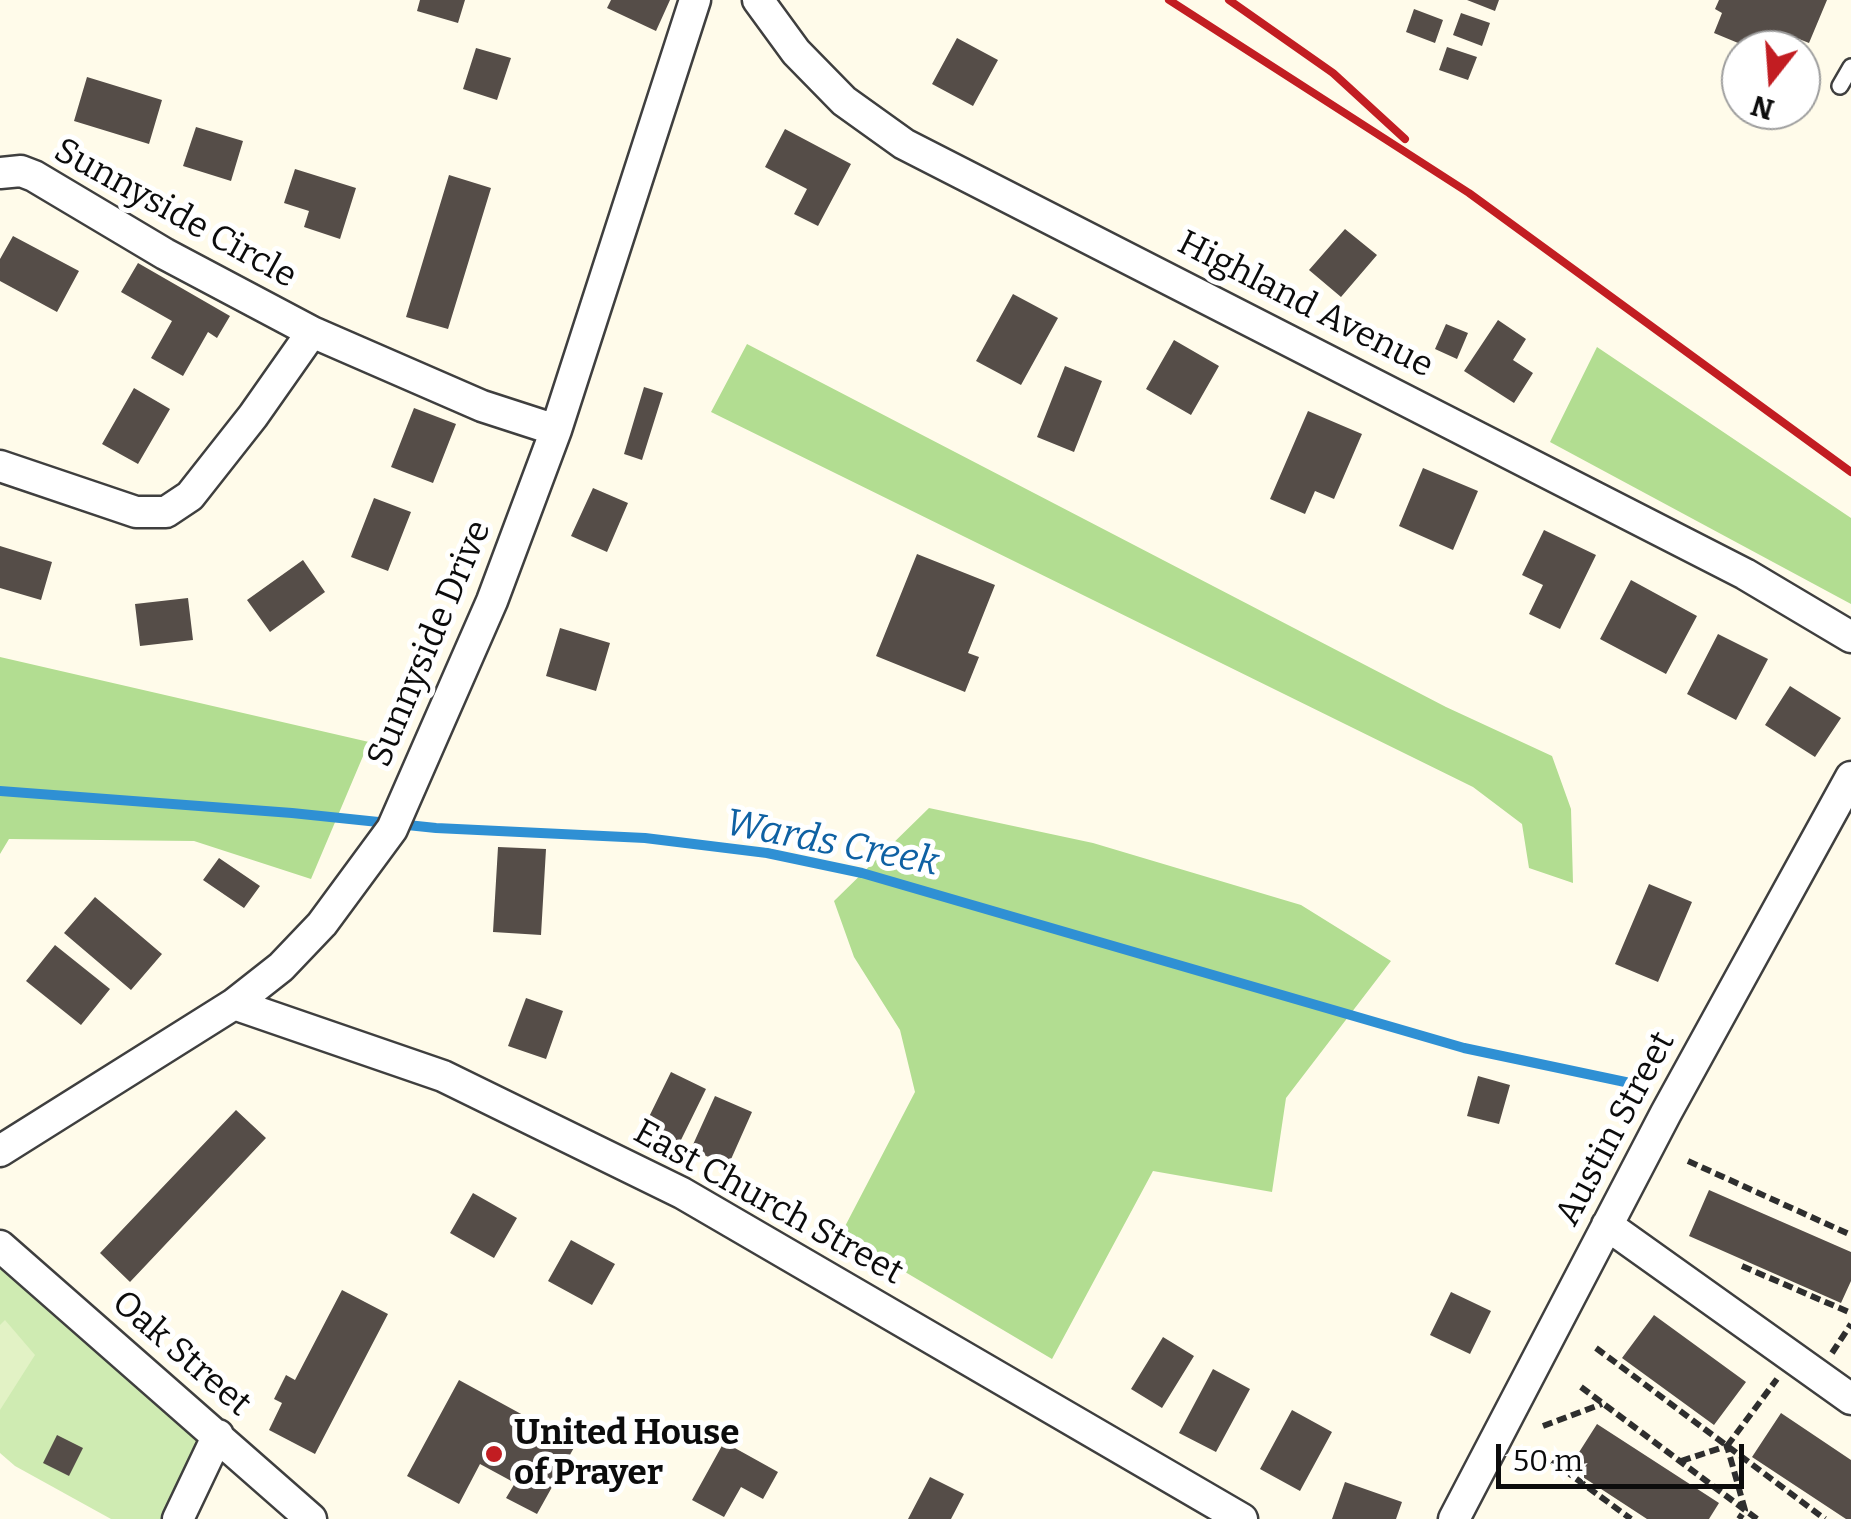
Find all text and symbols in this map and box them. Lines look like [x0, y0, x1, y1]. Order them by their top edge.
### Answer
north arrow [1721, 30, 1821, 130]
text: N [1748, 88, 1778, 126]
street label: Sunnyside Circle [47, 130, 303, 298]
street label: Highland Avenue [1170, 223, 1440, 387]
street label: Sunnyside Drive [359, 515, 501, 773]
water label: Wards Creek [722, 801, 942, 887]
street label: Austin Street [1547, 1025, 1685, 1233]
street label: East Church Street [626, 1112, 910, 1294]
street label: Oak Street [103, 1282, 259, 1426]
place label: United House of Prayer [514, 1413, 740, 1495]
scale bar [1501, 1424, 1748, 1486]
marker: United House of Prayer [483, 1443, 505, 1465]
text: 50 m [1513, 1443, 1583, 1479]

